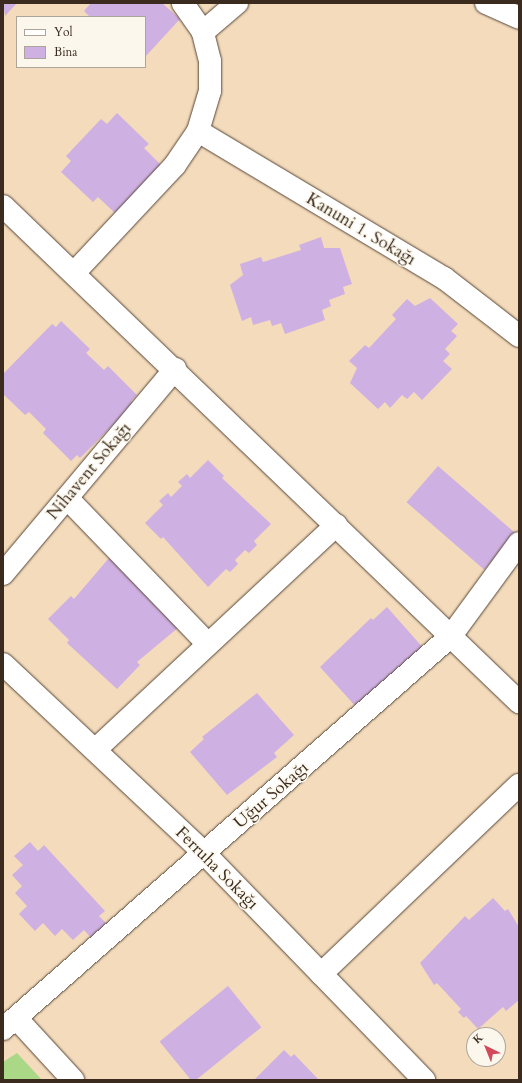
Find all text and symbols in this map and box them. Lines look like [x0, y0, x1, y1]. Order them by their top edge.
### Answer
legend [16, 16, 146, 68]
text: Yol [54, 24, 73, 40]
text: Bina [54, 44, 78, 60]
street label: Kanuni 1. Sokağı [303, 188, 419, 270]
street label: Nihavent Sokağı [43, 418, 135, 524]
street label: Uğur Sokağı [230, 757, 312, 833]
street label: Ferruha Sokağı [171, 822, 263, 914]
north arrow [466, 1027, 506, 1067]
text: K [470, 1030, 487, 1047]

